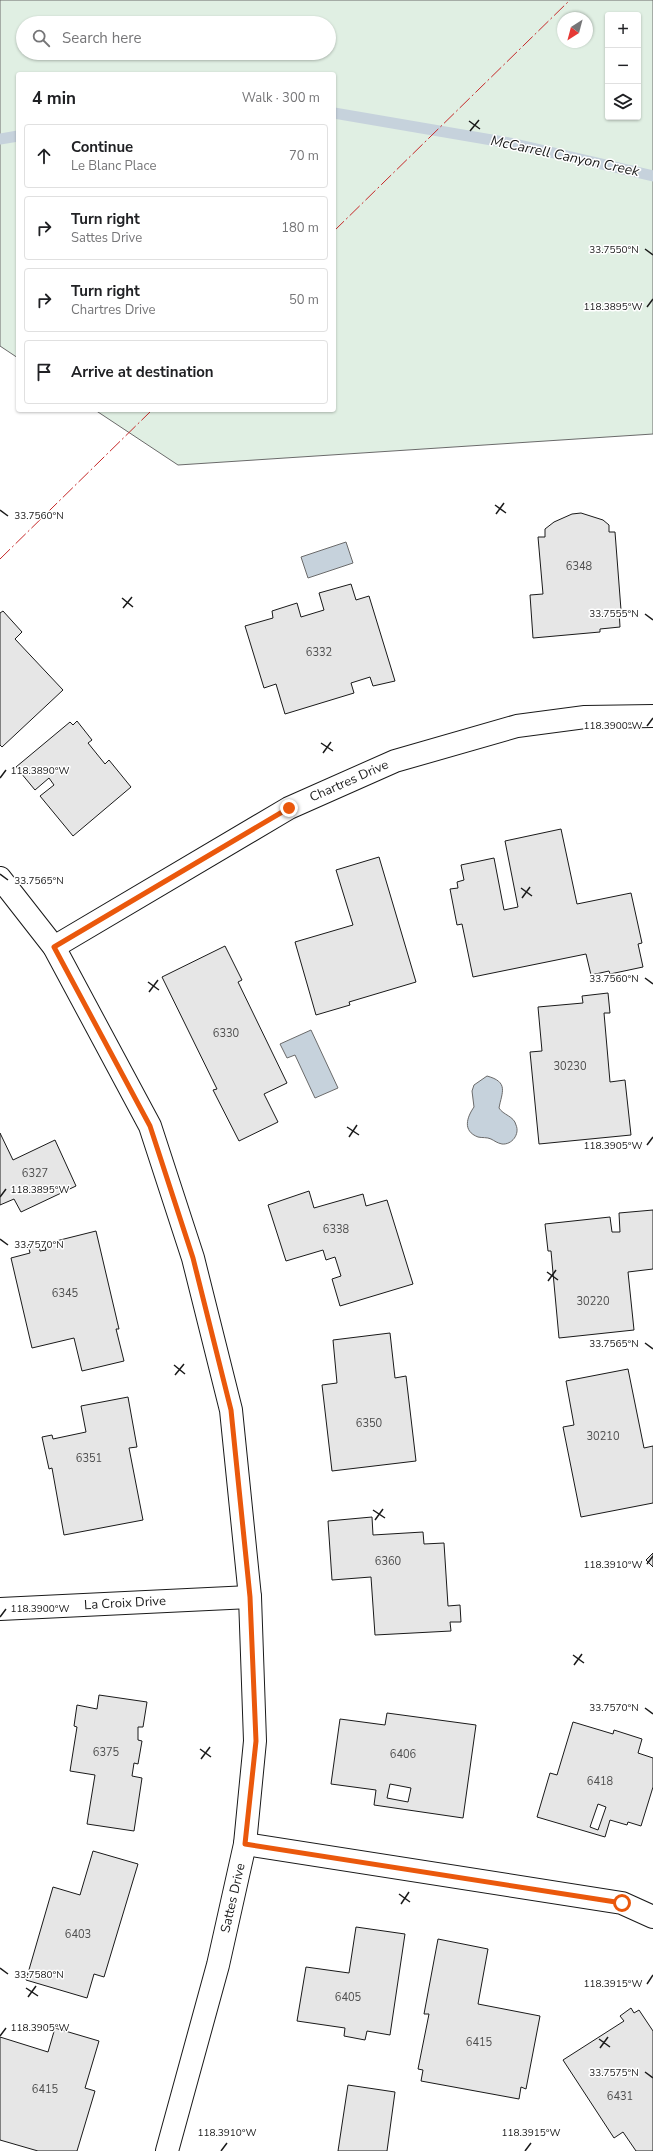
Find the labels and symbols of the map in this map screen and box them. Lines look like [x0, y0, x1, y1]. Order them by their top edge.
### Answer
north arrow [557, 12, 593, 48]
water label: McCarrell Canyon Creek [489, 131, 642, 181]
text: 33.7550°N [589, 243, 639, 257]
text: 118.3895°W [583, 300, 643, 314]
text: 33.7560°N [14, 509, 64, 523]
house number: 6348 [566, 559, 593, 574]
text: 33.7555°N [589, 607, 639, 621]
house number: 6332 [306, 645, 332, 660]
text: 118.3900°W [583, 719, 643, 733]
street label: Chartres Drive [307, 756, 391, 806]
text: 118.3890°W [10, 764, 70, 778]
route end [280, 799, 298, 817]
text: 33.7565°N [14, 874, 64, 888]
text: 33.7560°N [589, 972, 639, 986]
house number: 6330 [213, 1026, 240, 1041]
house number: 30230 [554, 1059, 587, 1074]
text: 118.3905°W [583, 1139, 643, 1153]
house number: 6327 [22, 1166, 48, 1181]
text: 118.3895°W [10, 1183, 70, 1197]
house number: 6338 [323, 1222, 350, 1237]
text: 33.7570°N [14, 1238, 64, 1252]
house number: 6345 [52, 1286, 79, 1301]
house number: 30220 [577, 1294, 610, 1309]
text: 33.7565°N [589, 1337, 639, 1351]
house number: 6350 [356, 1416, 383, 1431]
house number: 30210 [587, 1429, 620, 1444]
house number: 6351 [76, 1451, 102, 1466]
house number: 6360 [375, 1554, 402, 1569]
text: 118.3910°W [583, 1558, 643, 1572]
street label: La Croix Drive [84, 1592, 166, 1614]
text: 118.3900°W [10, 1602, 70, 1616]
text: 33.7570°N [589, 1701, 639, 1715]
house number: 6375 [93, 1745, 120, 1760]
house number: 6406 [390, 1747, 417, 1762]
house number: 6418 [587, 1774, 614, 1789]
street label: Sattes Drive [216, 1861, 250, 1935]
route start [613, 1894, 631, 1912]
house number: 6403 [65, 1927, 91, 1942]
text: 33.7580°N [14, 1968, 64, 1982]
text: 118.3915°W [583, 1977, 643, 1991]
house number: 6405 [335, 1990, 362, 2005]
text: 118.3905°W [10, 2021, 70, 2035]
house number: 6415 [466, 2035, 493, 2050]
text: 33.7575°N [589, 2066, 639, 2080]
house number: 6415 [32, 2082, 59, 2097]
house number: 6431 [607, 2089, 633, 2104]
text: 118.3910°W [197, 2126, 257, 2140]
text: 118.3915°W [501, 2126, 561, 2140]

